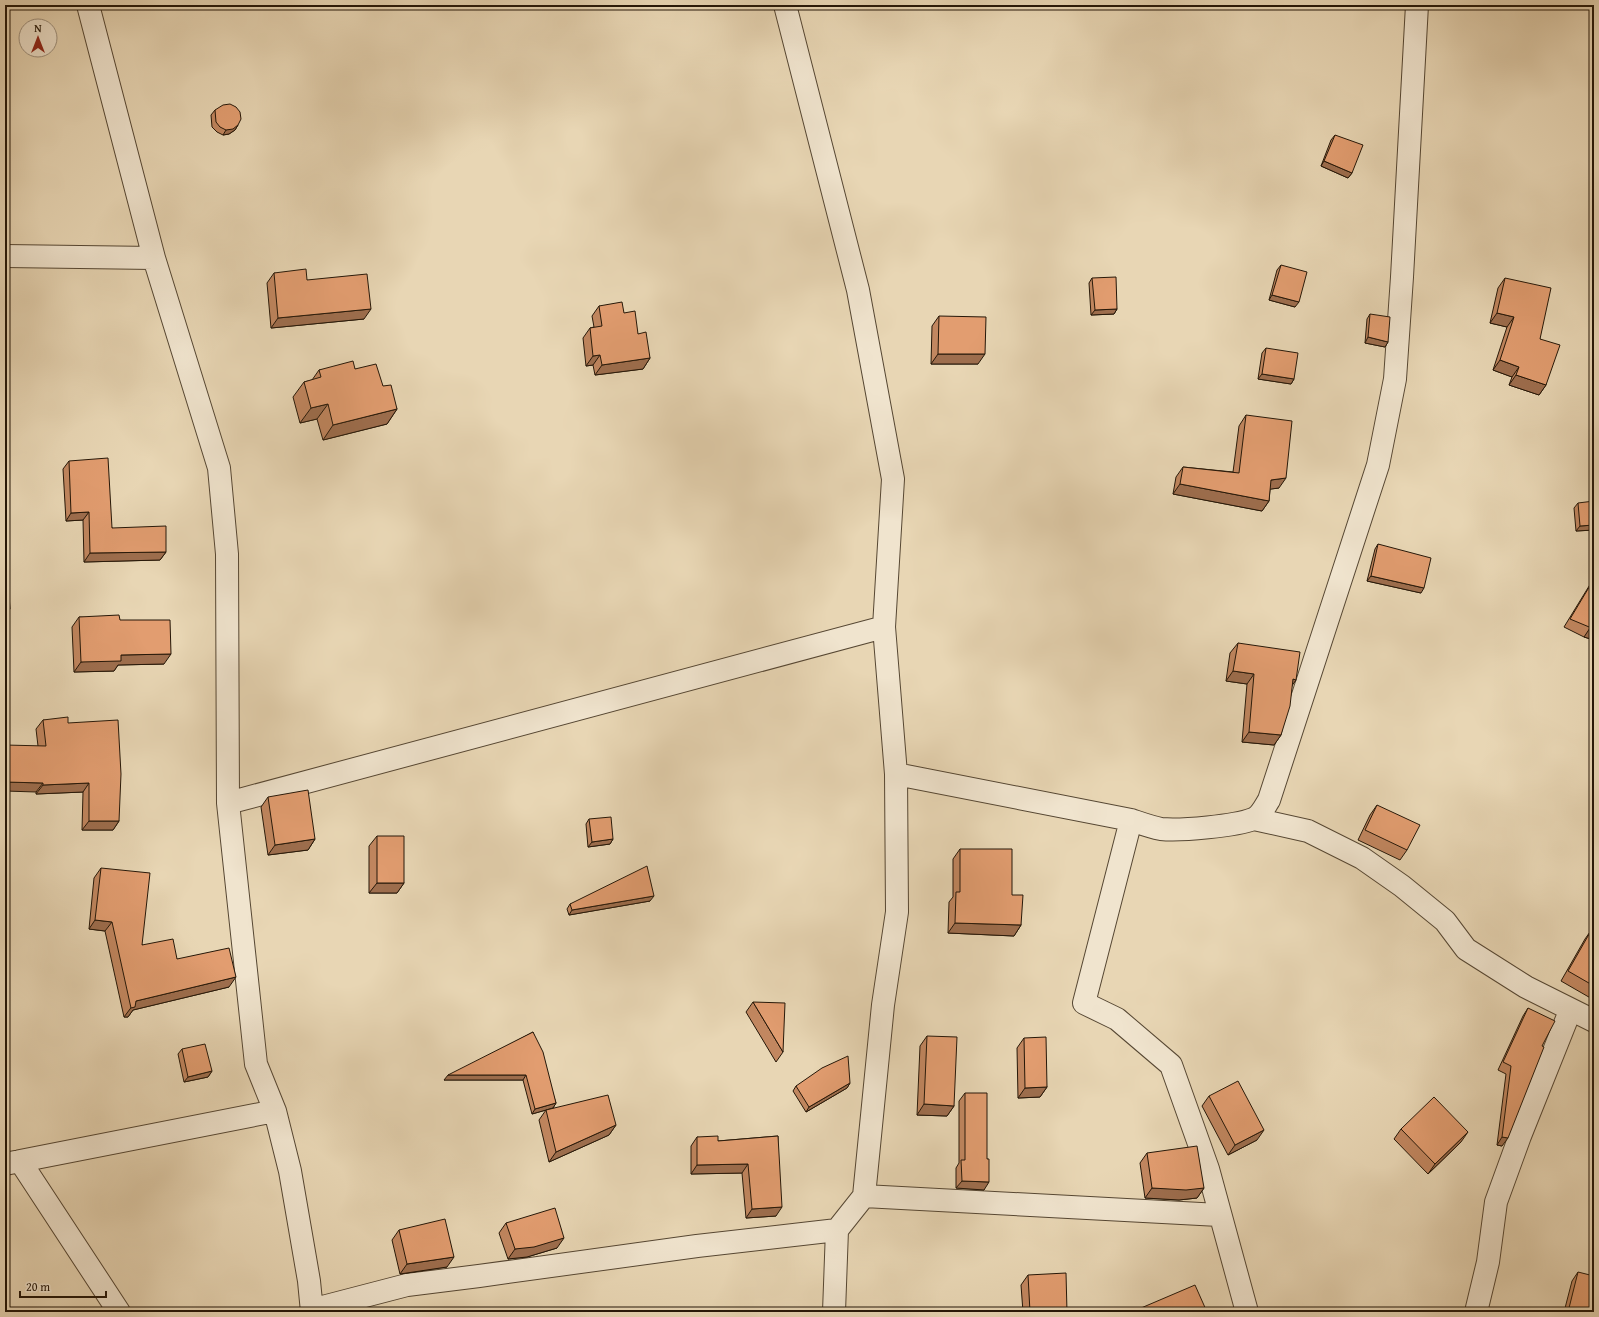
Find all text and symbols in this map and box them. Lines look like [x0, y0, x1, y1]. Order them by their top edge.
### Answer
north arrow [18, 18, 58, 58]
text: N [34, 20, 42, 36]
scale bar [20, 1273, 106, 1299]
text: 20 m [26, 1278, 50, 1295]

